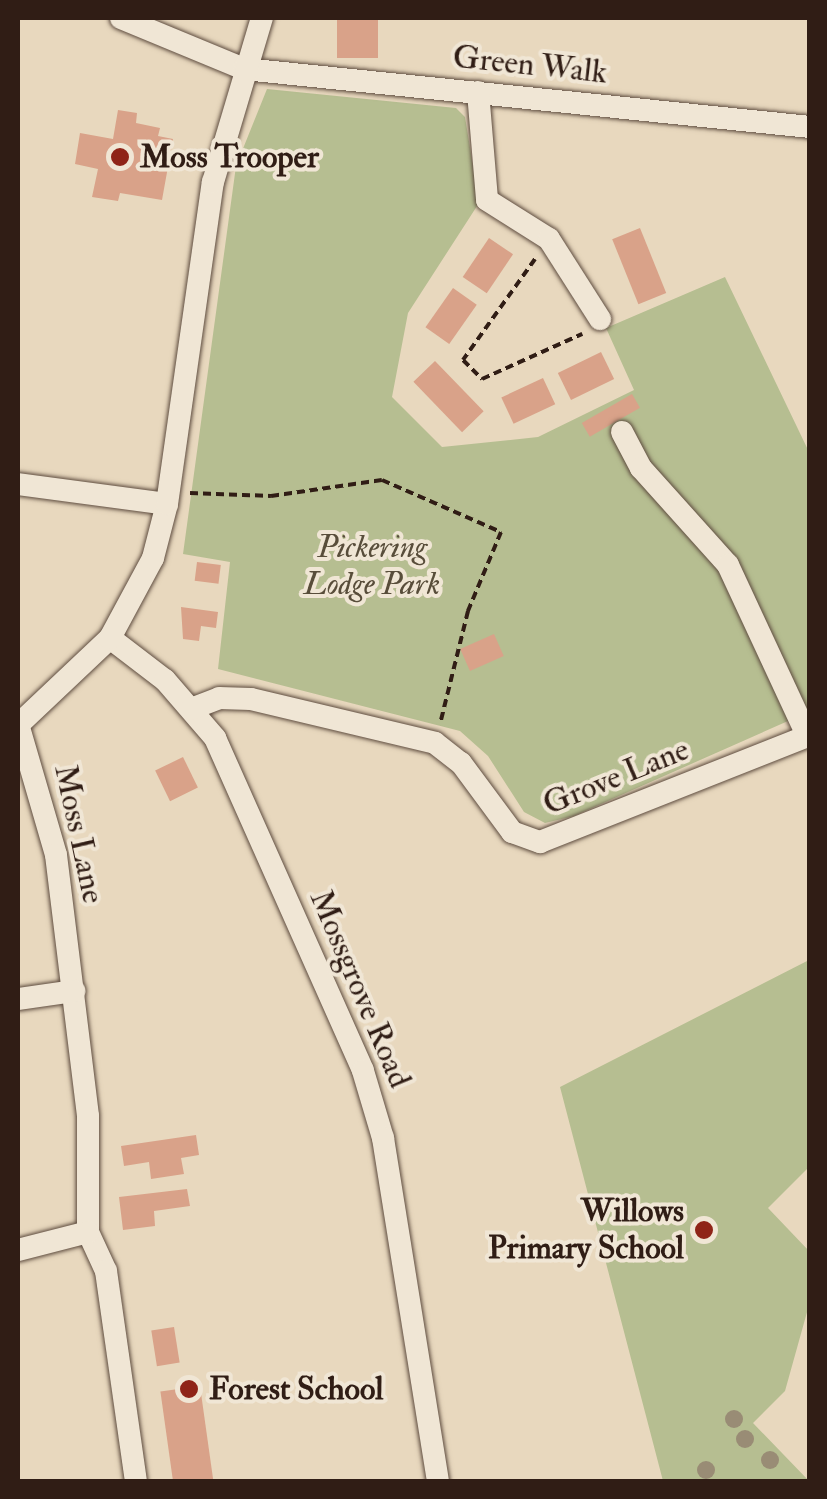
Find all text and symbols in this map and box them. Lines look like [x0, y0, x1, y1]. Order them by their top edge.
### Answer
street label: Green Walk [451, 38, 609, 92]
place label: Moss Trooper [140, 138, 319, 176]
marker: Moss Trooper [109, 146, 131, 168]
park label: Pickering Lodge Park [304, 529, 440, 604]
street label: Grove Lane [538, 730, 694, 824]
street label: Moss Lane [46, 761, 112, 907]
street label: Mossgrove Road [301, 884, 419, 1094]
place label: Willows Primary School [488, 1193, 684, 1268]
marker: Willows Primary School [693, 1219, 715, 1241]
place label: Forest School [209, 1370, 383, 1408]
marker: Forest School [178, 1378, 200, 1400]

